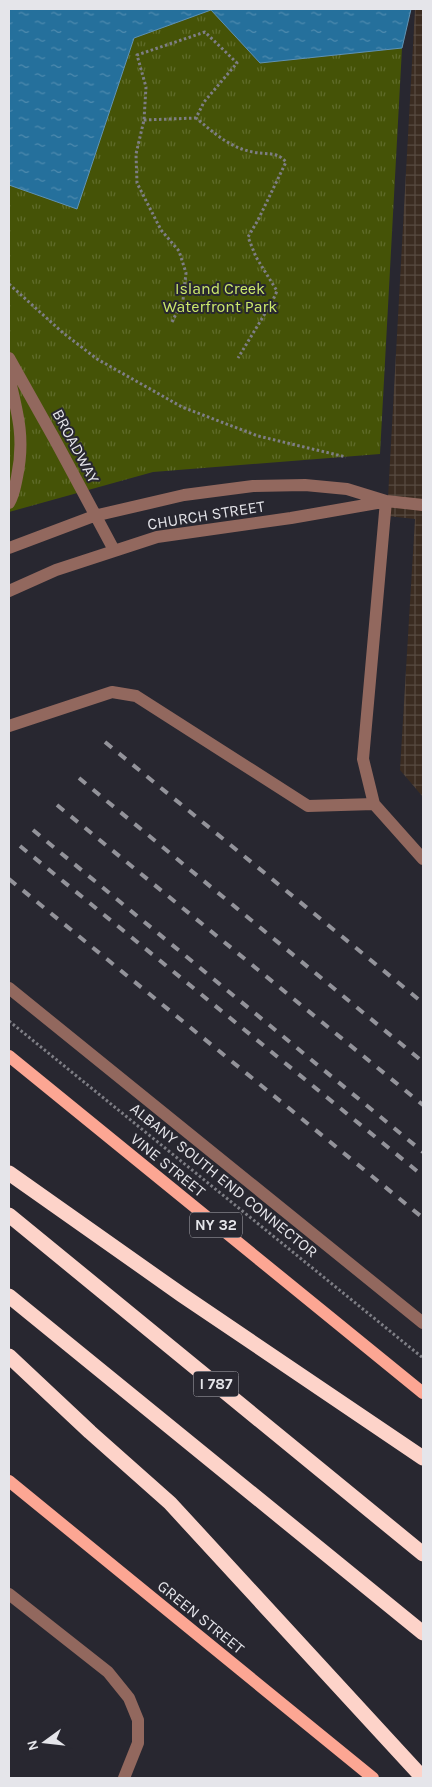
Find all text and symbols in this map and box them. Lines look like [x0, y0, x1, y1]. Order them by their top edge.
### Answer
park label: Island Creek Waterfront Park [163, 279, 277, 316]
street label: BROADWAY [49, 406, 104, 486]
street label: CHURCH STREET [146, 496, 266, 534]
street label: ALBANY SOUTH END CONNECTOR [126, 1098, 322, 1262]
street label: VINE STREET [127, 1129, 209, 1201]
road number: NY 32 [190, 1212, 242, 1238]
road number: I 787 [194, 1372, 238, 1396]
street label: GREEN STREET [154, 1576, 248, 1658]
north arrow [20, 1717, 70, 1767]
text: N [23, 1738, 42, 1752]

